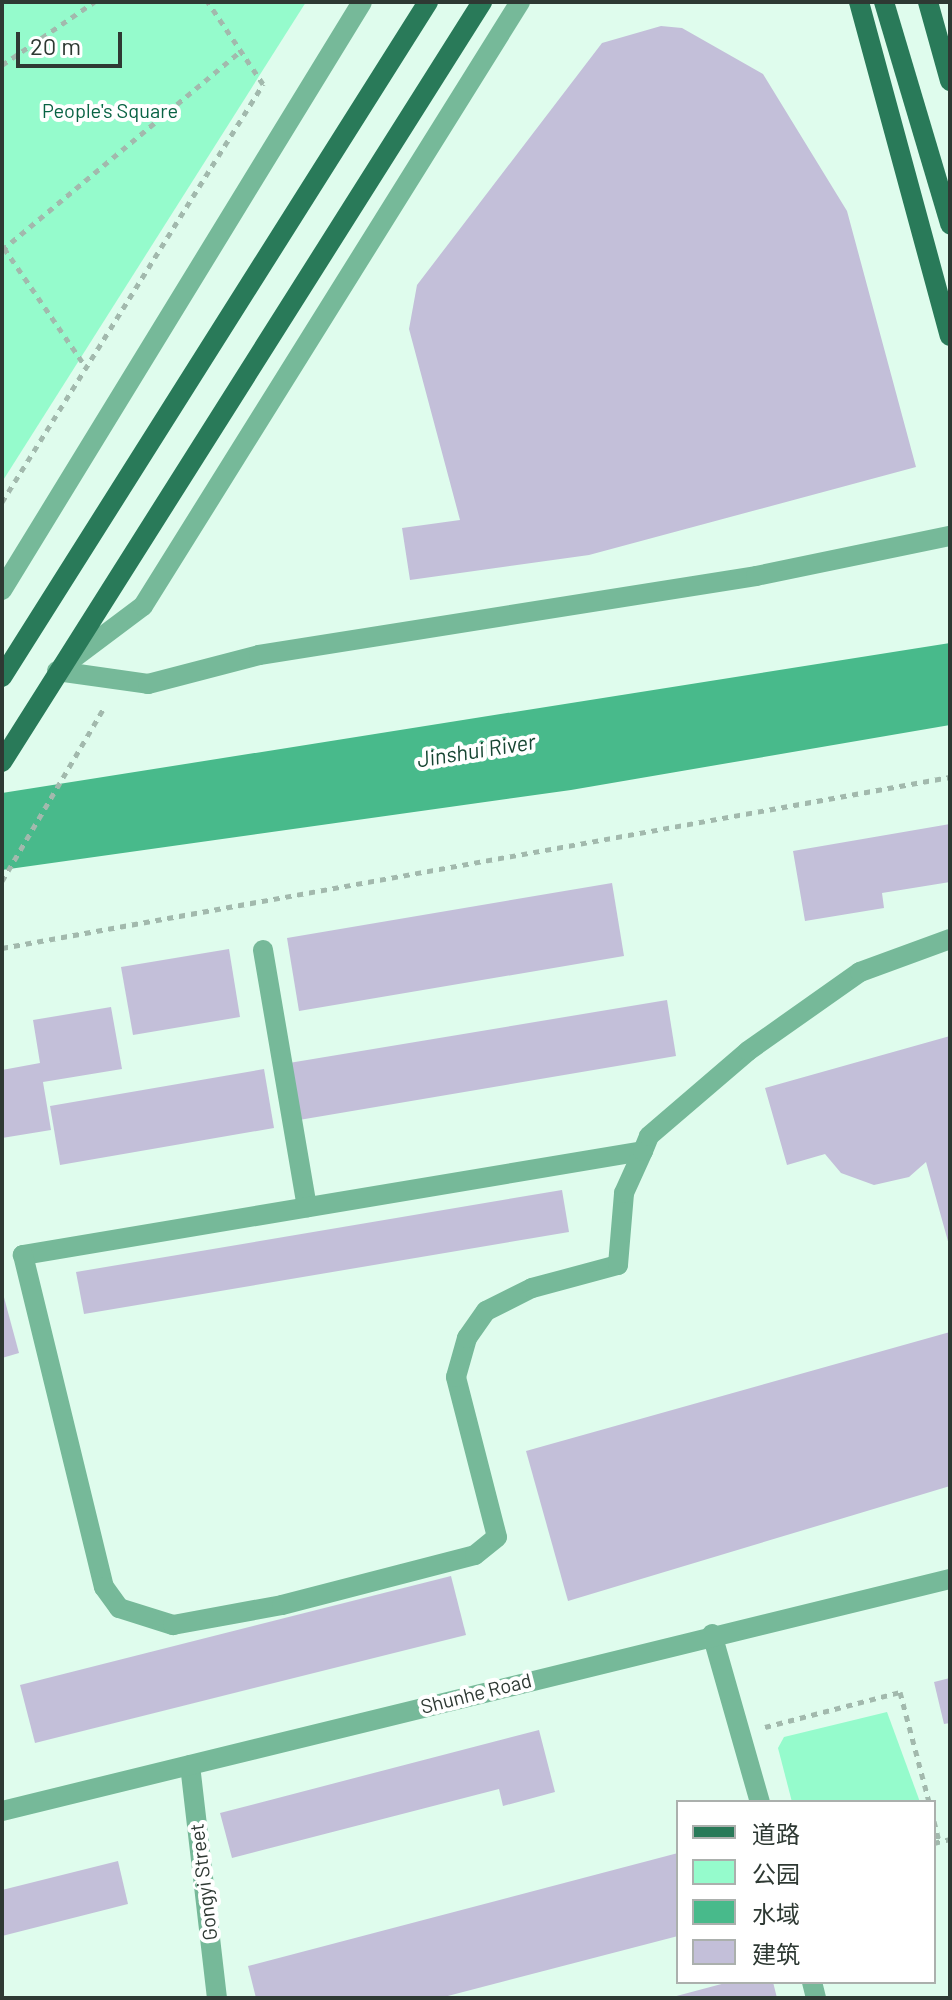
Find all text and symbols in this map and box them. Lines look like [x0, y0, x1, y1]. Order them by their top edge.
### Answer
scale bar [20, 16, 126, 66]
text: 20 m [30, 31, 81, 60]
park label: People's Square [42, 98, 178, 122]
water label: Jinshui River [415, 728, 537, 772]
street label: Shunhe Road [418, 1668, 534, 1718]
legend [676, 1800, 936, 1984]
text: 道路 [752, 1819, 800, 1848]
street label: Gongyi Street [184, 1822, 222, 1942]
text: 公园 [752, 1859, 800, 1888]
text: 水域 [752, 1899, 800, 1928]
text: 建筑 [752, 1939, 800, 1968]

